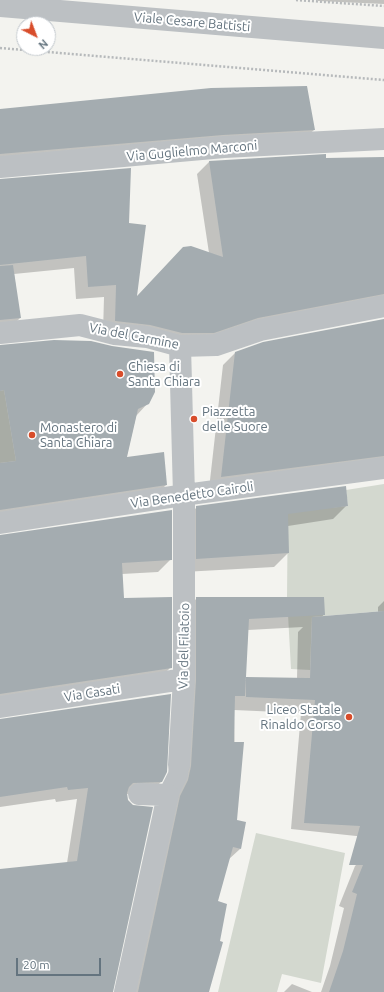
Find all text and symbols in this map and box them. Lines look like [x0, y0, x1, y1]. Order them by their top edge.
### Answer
street label: Viale Cesare Battisti [133, 9, 251, 35]
north arrow [16, 16, 56, 56]
text: N [36, 37, 50, 51]
street label: Via Guglielmo Marconi [126, 138, 258, 164]
street label: Via del Carmine [88, 320, 180, 352]
place label: Chiesa di Santa Chiara [128, 359, 201, 390]
marker: Chiesa di Santa Chiara [115, 369, 125, 379]
place label: Piazzetta delle Suore [202, 404, 268, 435]
marker: Piazzetta delle Suore [189, 414, 199, 424]
place label: Monastero di Santa Chiara [40, 420, 117, 451]
marker: Monastero di Santa Chiara [27, 430, 37, 440]
street label: Via Benedetto Cairoli [130, 479, 254, 511]
street label: Via del Filatoio [175, 603, 193, 689]
street label: Via Casati [63, 681, 121, 705]
place label: Liceo Statale Rinaldo Corso [260, 702, 341, 733]
marker: Liceo Statale Rinaldo Corso [344, 712, 354, 722]
scale bar [18, 950, 103, 976]
text: 20 m [23, 958, 50, 971]

